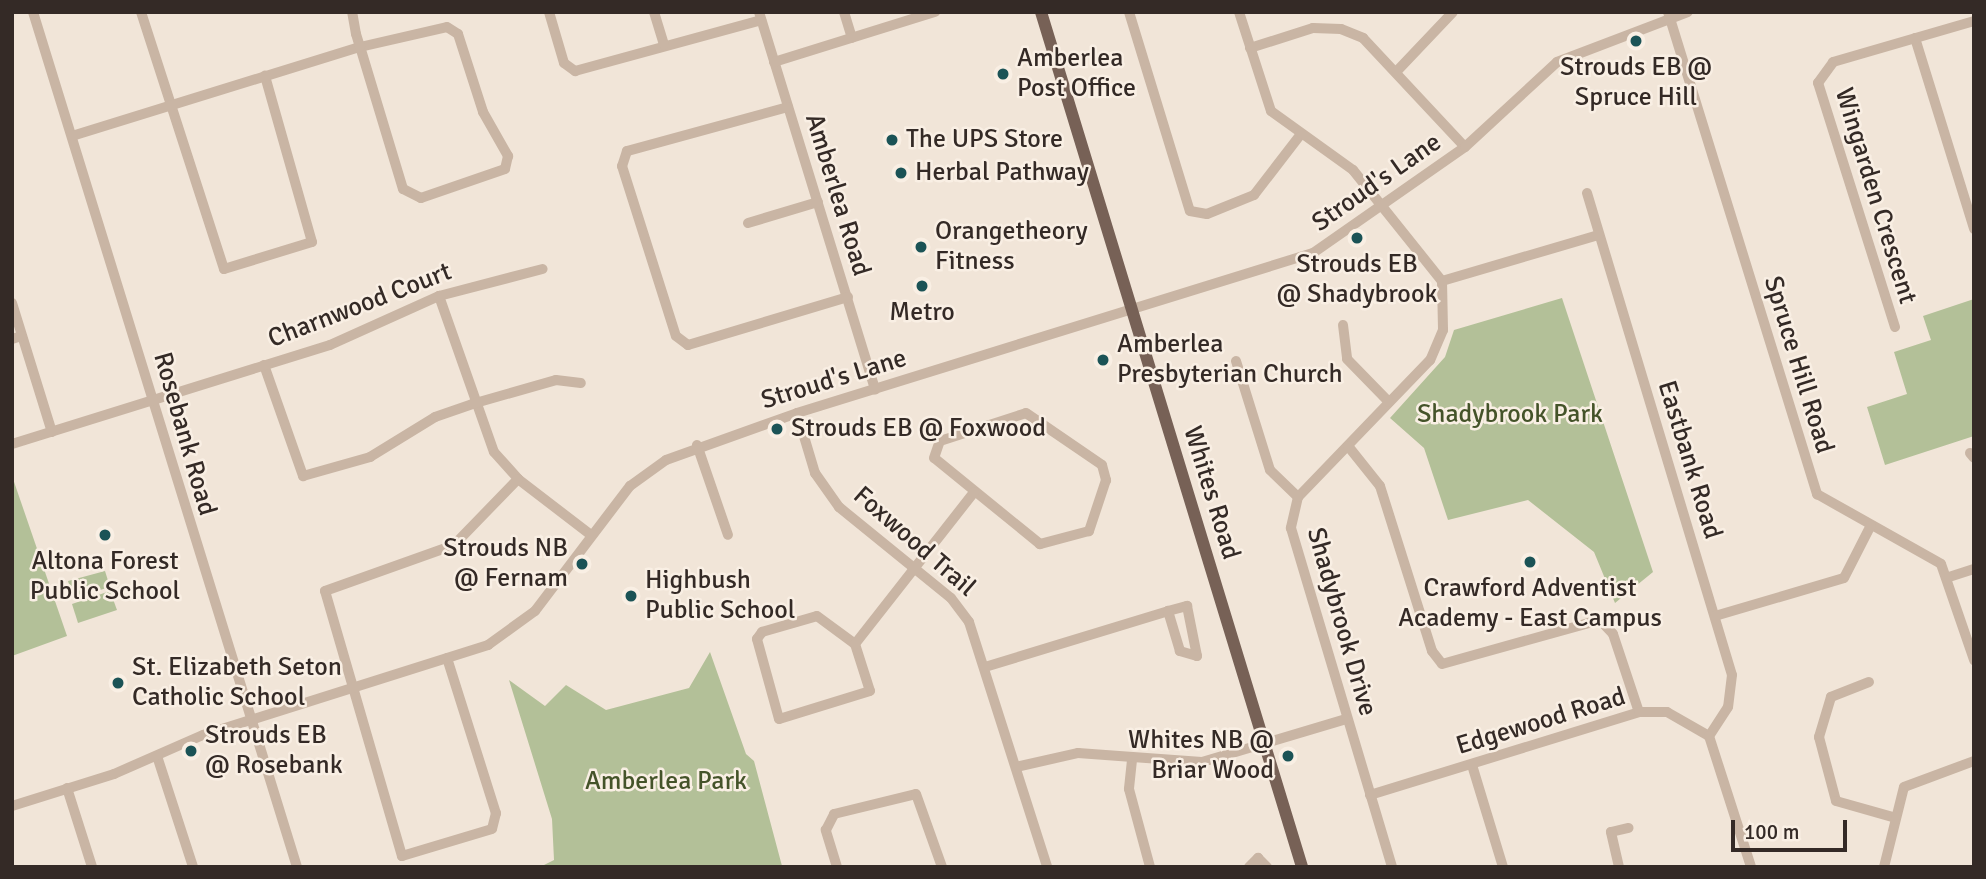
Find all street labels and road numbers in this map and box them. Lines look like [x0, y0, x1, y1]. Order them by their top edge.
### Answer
street label: Wingarden Crescent [1827, 84, 1923, 308]
street label: Amberlea Road [798, 110, 876, 280]
street label: Stroud's Lane [1307, 127, 1447, 239]
street label: Charnwood Court [264, 257, 456, 355]
street label: Spruce Hill Road [1756, 273, 1840, 457]
street label: Stroud's Lane [758, 343, 910, 417]
street label: Rosebank Road [146, 349, 222, 519]
street label: Eastbank Road [1650, 377, 1728, 543]
street label: Whites Road [1176, 423, 1246, 563]
street label: Foxwood Trail [846, 480, 982, 604]
street label: Shadybrook Drive [1299, 524, 1383, 720]
street label: Edgewood Road [1453, 681, 1629, 763]

